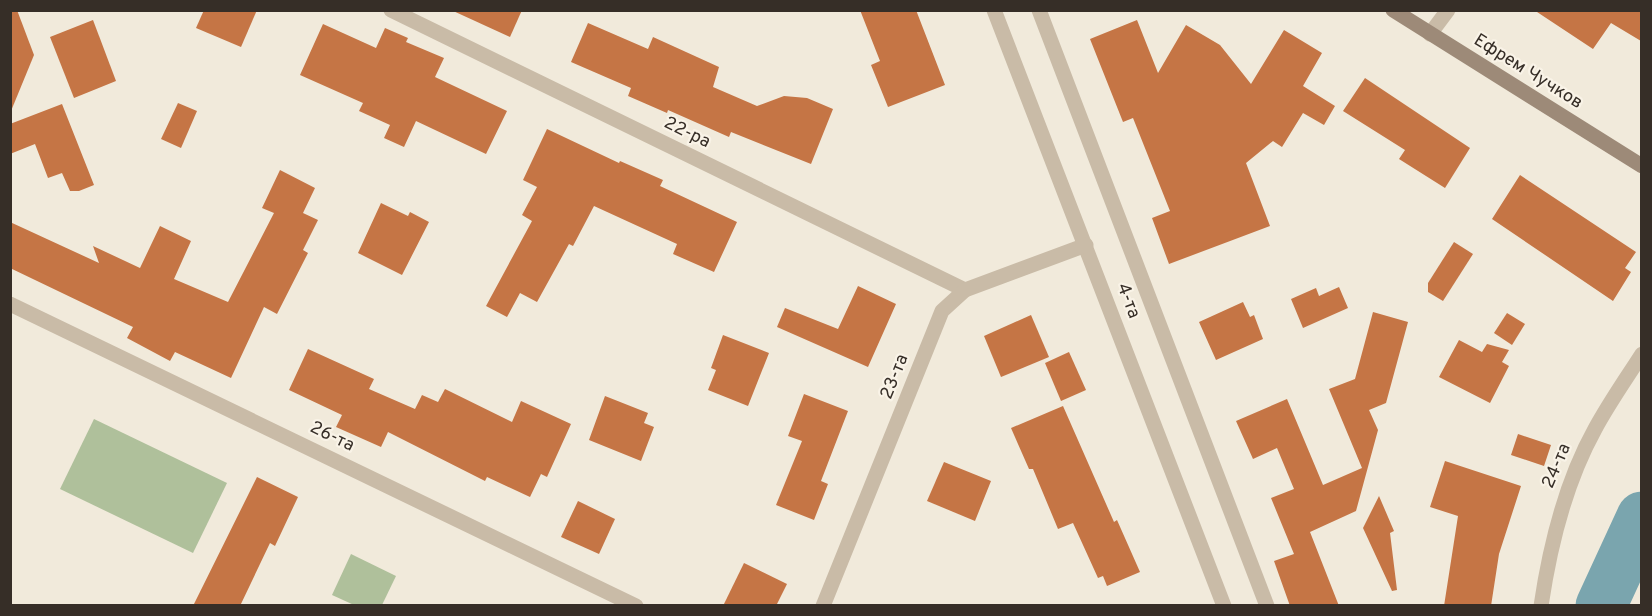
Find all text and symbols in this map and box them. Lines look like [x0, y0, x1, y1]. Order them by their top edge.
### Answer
street label: Ефрем Чучков [1469, 29, 1587, 115]
street label: 22-ра [660, 112, 714, 154]
street label: 4-та [1111, 280, 1145, 322]
street label: 23-та [876, 351, 914, 403]
street label: 26-та [306, 416, 358, 458]
street label: 24-та [1537, 440, 1577, 492]

